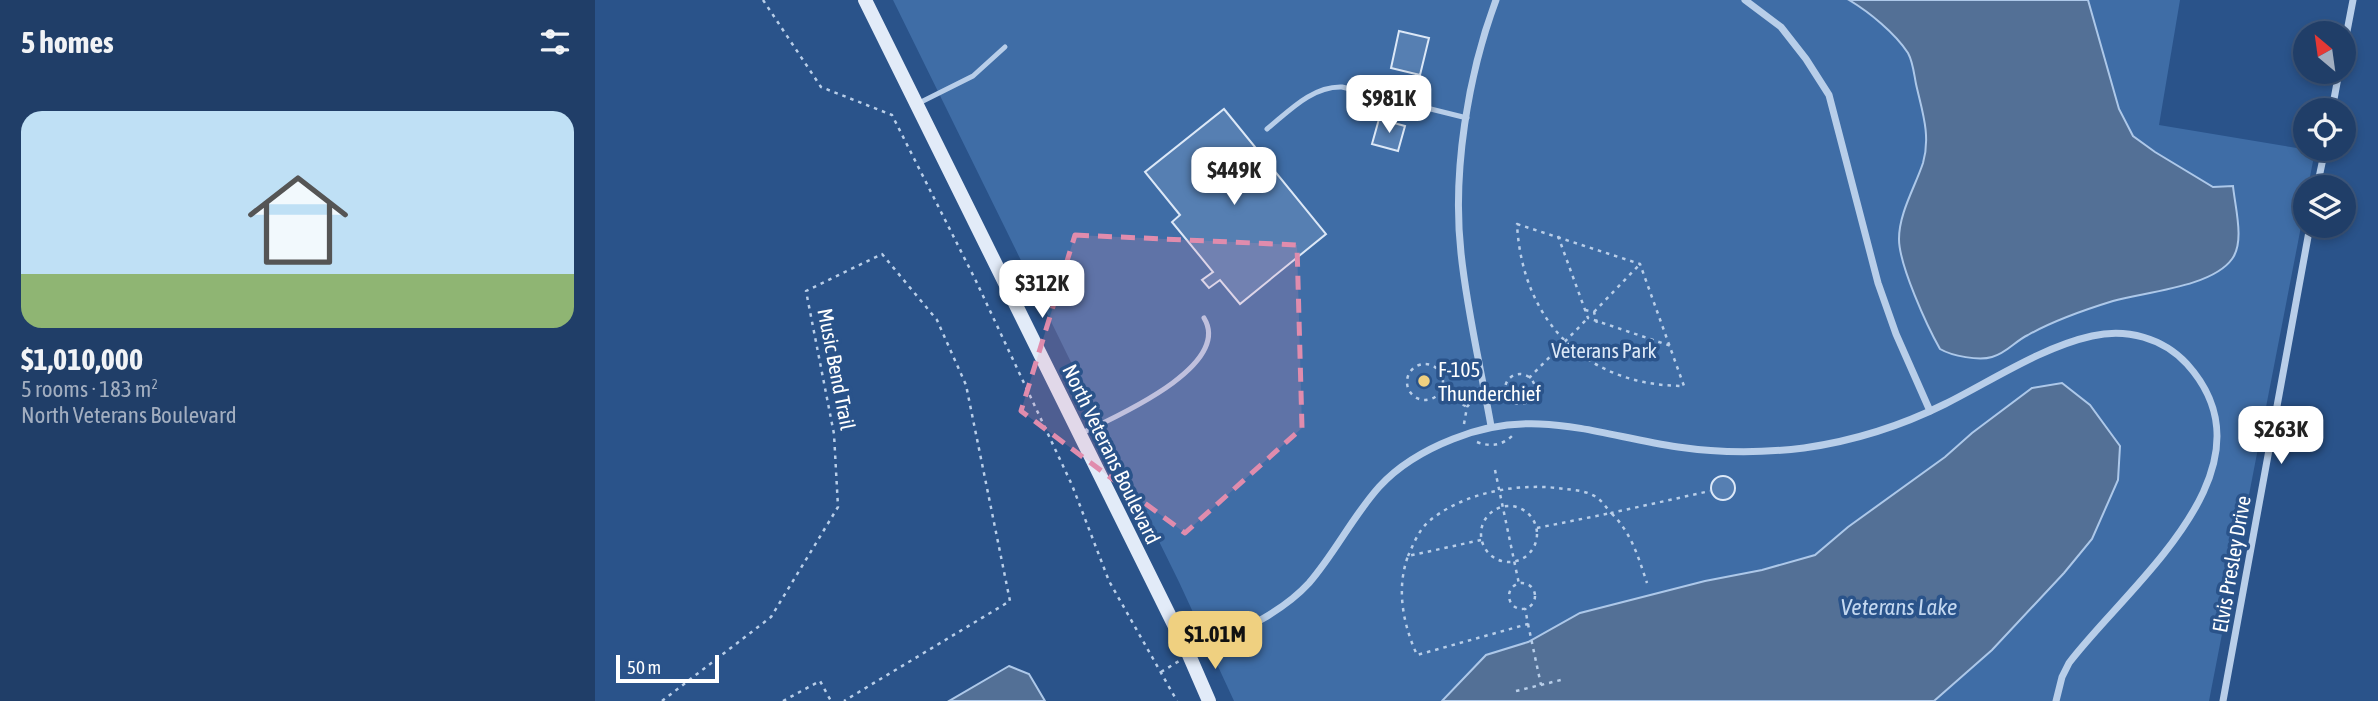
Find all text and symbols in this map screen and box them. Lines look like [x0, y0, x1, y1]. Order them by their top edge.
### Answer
north arrow [2293, 21, 2355, 84]
map controls [2293, 21, 2356, 238]
icon: filters [536, 23, 574, 61]
text: 5 homes [21, 25, 114, 59]
pin: $981K [1340, 76, 1438, 135]
text: $981K [1362, 85, 1416, 111]
button: locate [2293, 98, 2356, 161]
pin: $449K [1185, 148, 1283, 207]
icon: home [235, 157, 361, 283]
text: $449K [1207, 157, 1261, 183]
button: layers [2293, 175, 2356, 238]
pin: $312K [993, 260, 1091, 320]
text: $312K [1015, 270, 1069, 296]
street label: Music Bend Trail [813, 306, 861, 432]
park label: Veterans Park [1551, 338, 1657, 362]
text: $1,010,000 [21, 342, 143, 376]
place label: F-105 Thunderchief [1438, 357, 1541, 405]
street label: North Veterans Boulevard [1058, 360, 1166, 548]
marker: F-105 Thunderchief [1416, 373, 1432, 389]
text: 5 rooms · 183 m² [21, 376, 158, 402]
text: North Veterans Boulevard [21, 402, 237, 428]
pin: $263K [2232, 406, 2330, 466]
text: $263K [2254, 416, 2308, 442]
street label: Elvis Presley Drive [2207, 494, 2255, 634]
water label: Veterans Lake [1841, 594, 1957, 620]
pin: $1.01M [1158, 612, 1272, 671]
text: $1.01M [1184, 621, 1246, 647]
scale bar [616, 652, 719, 684]
text: 50 m [627, 656, 661, 678]

